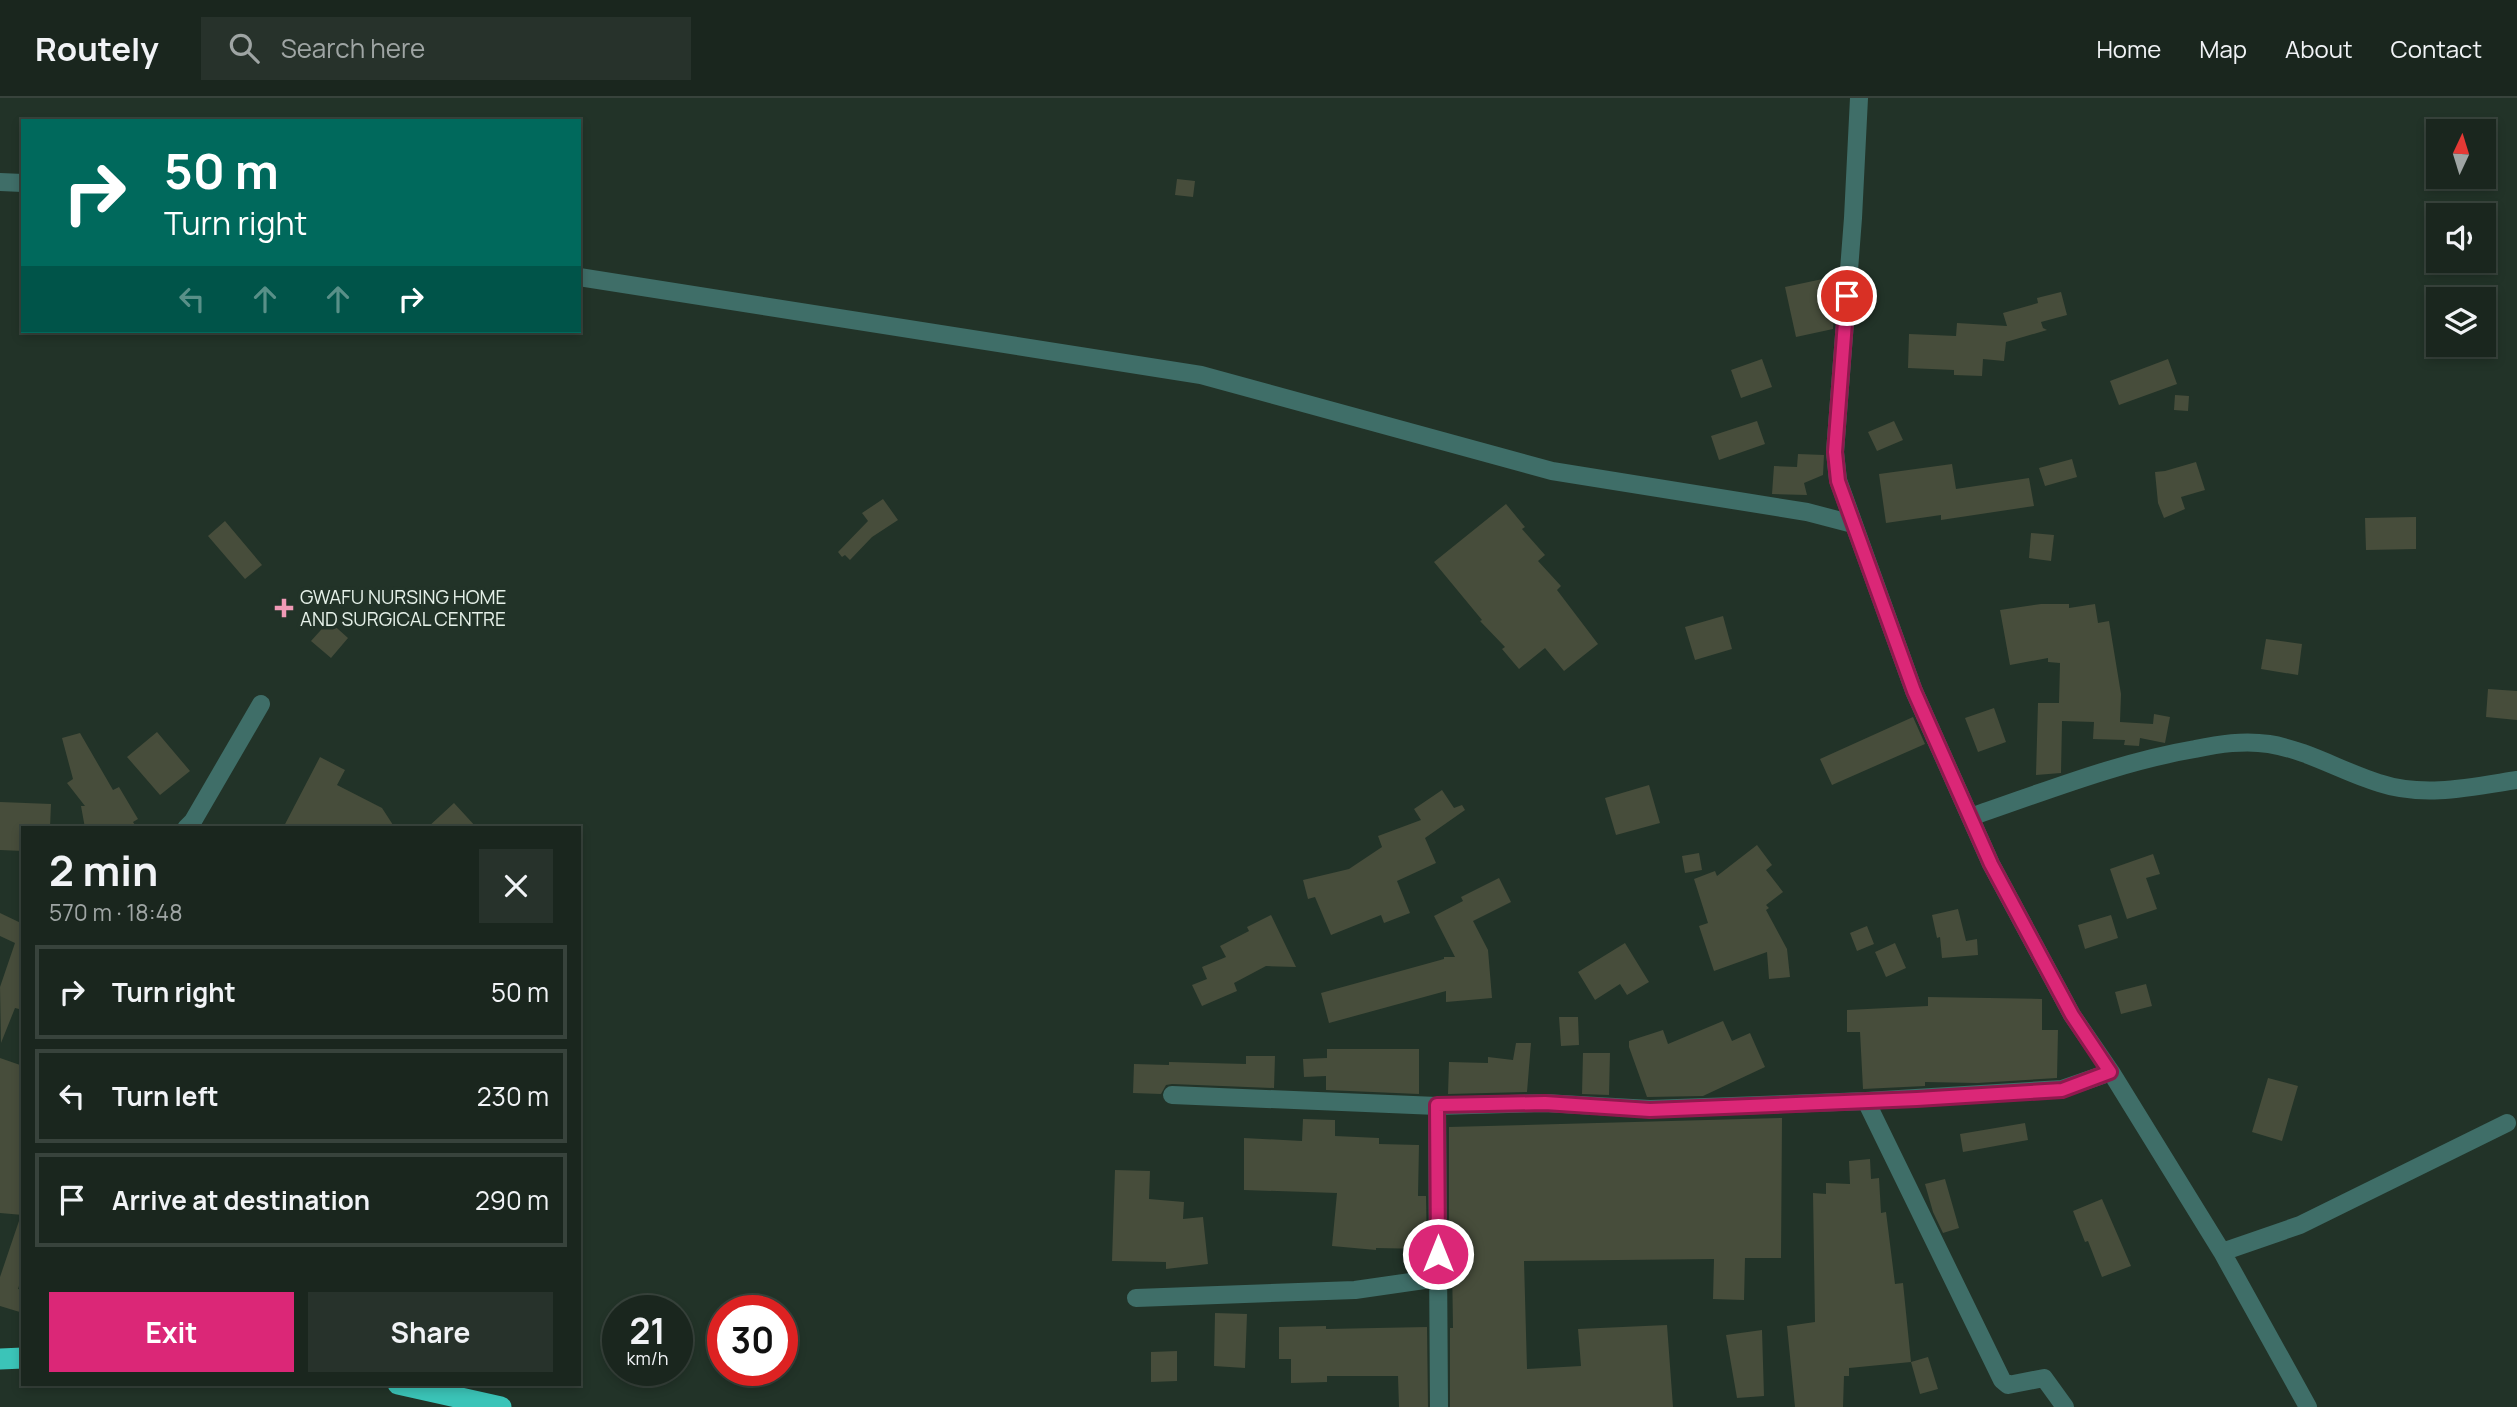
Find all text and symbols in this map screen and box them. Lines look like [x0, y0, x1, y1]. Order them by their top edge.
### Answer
search box [201, 17, 691, 80]
text: Routely [35, 26, 159, 71]
icon: search [225, 29, 263, 67]
text: Search here [281, 30, 425, 66]
text: Home [2096, 32, 2161, 65]
text: Map [2199, 32, 2247, 65]
text: About [2285, 32, 2353, 65]
text: Contact [2391, 32, 2482, 65]
north arrow [2426, 119, 2496, 189]
map controls [2426, 119, 2496, 357]
text: 50 m [164, 137, 279, 204]
icon: right [49, 147, 140, 238]
text: Turn right [164, 201, 307, 245]
button: sound [2426, 203, 2496, 273]
pin [1817, 266, 1877, 326]
icon: arrive [1828, 277, 1866, 315]
icon: left [173, 280, 211, 318]
icon: ahead [246, 280, 284, 318]
icon: ahead [319, 280, 357, 318]
icon: right [392, 280, 430, 318]
button: layers [2426, 287, 2496, 357]
place label: GWAFU NURSING HOME AND SURGICAL CENTRE [300, 584, 506, 632]
marker: GWAFU NURSING HOME AND SURGICAL CENTRE [274, 598, 294, 618]
text: 2 min [49, 841, 158, 899]
button: close [479, 849, 553, 923]
text: 570 m · 18:48 [49, 896, 182, 928]
icon: right [53, 973, 91, 1011]
text: Turn right [112, 974, 236, 1010]
text: 50 m [491, 974, 549, 1010]
icon: left [53, 1077, 91, 1115]
text: Turn left [112, 1078, 219, 1114]
text: 230 m [477, 1078, 549, 1114]
icon: arrive [53, 1181, 91, 1219]
text: Arrive at destination [112, 1182, 370, 1218]
text: 290 m [475, 1182, 549, 1218]
position arrow [1401, 1217, 1475, 1291]
button: Exit [49, 1292, 294, 1372]
button: Share [308, 1292, 553, 1372]
speed limit sign: 30 [707, 1295, 798, 1386]
text: 21 [629, 1307, 666, 1355]
text: km/h [627, 1346, 668, 1370]

